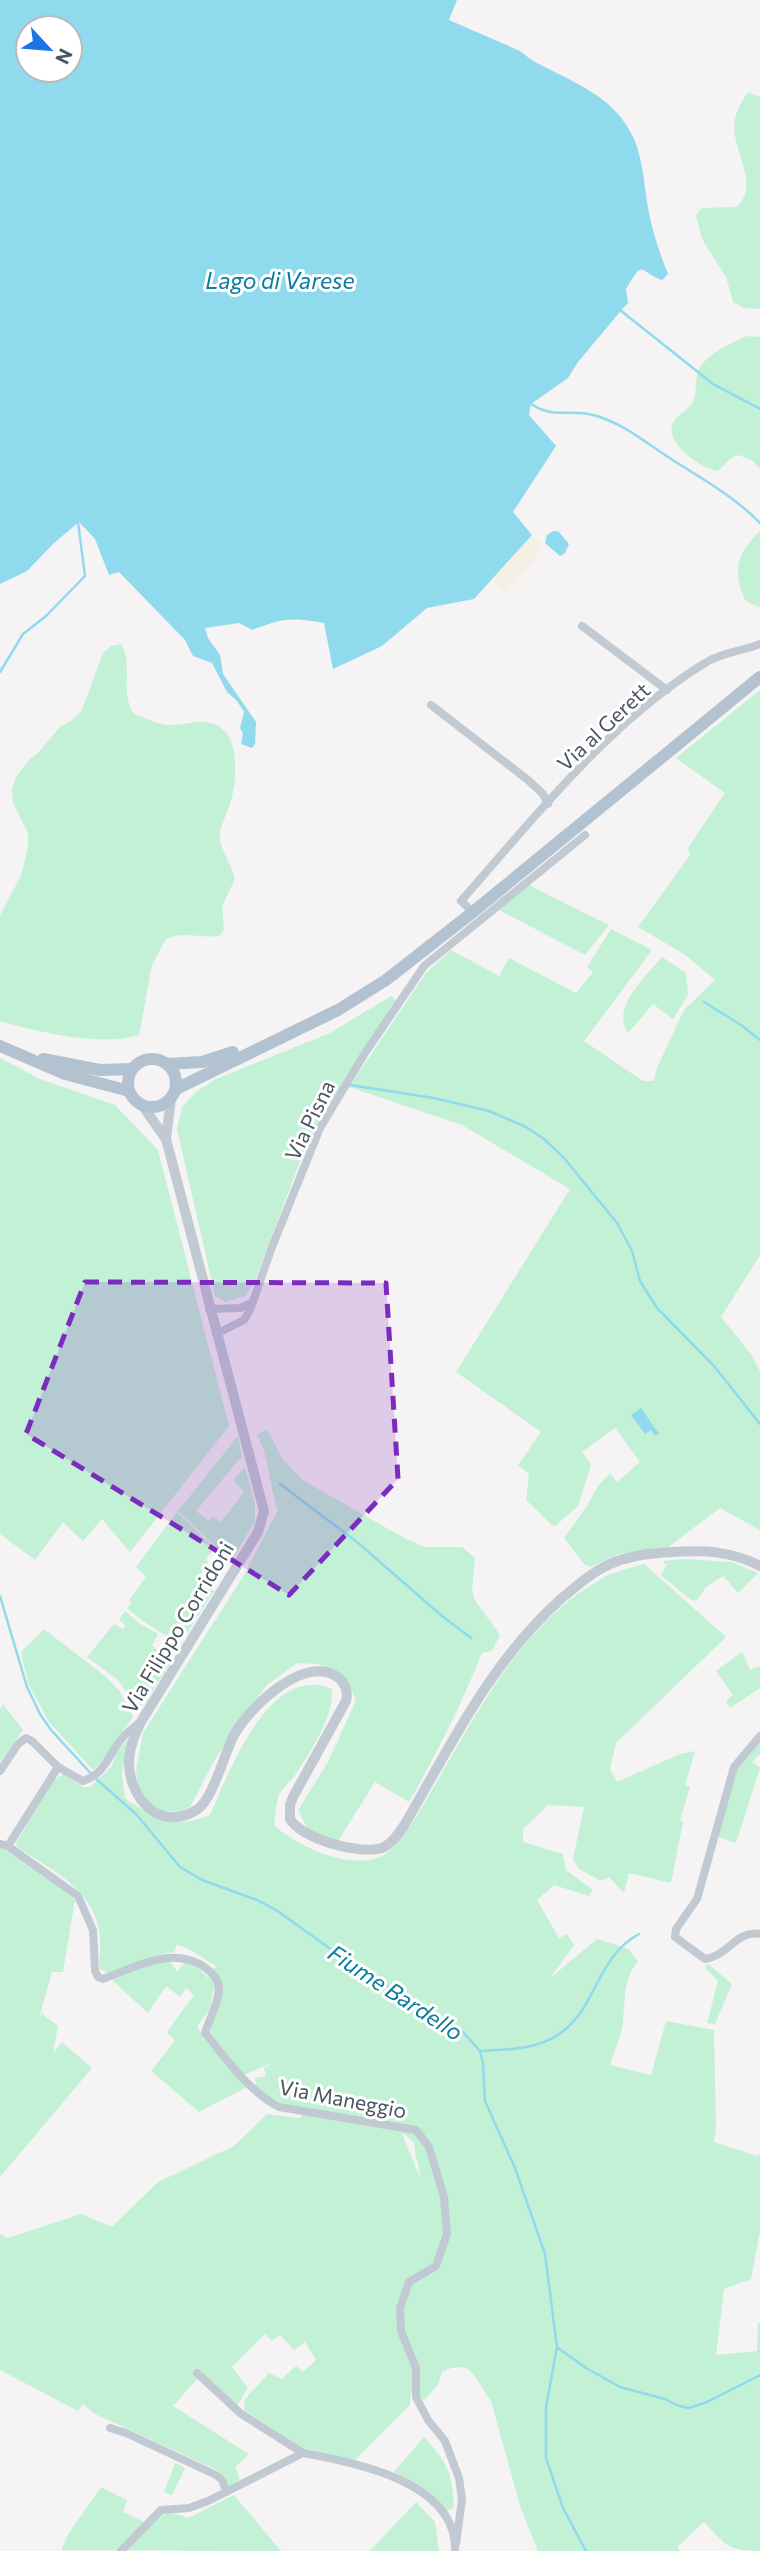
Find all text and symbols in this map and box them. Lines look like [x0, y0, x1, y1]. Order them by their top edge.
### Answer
north arrow [14, 14, 84, 84]
text: N [51, 45, 78, 68]
water label: Lago di Varese [205, 266, 355, 294]
street label: Via al Gerett [551, 677, 655, 775]
street label: Via Pisna [279, 1076, 339, 1164]
street label: Via Filippo Corridoni [116, 1537, 238, 1717]
water label: Fiume Bardello [323, 1938, 469, 2046]
street label: Via Maneggio [277, 2073, 409, 2123]

